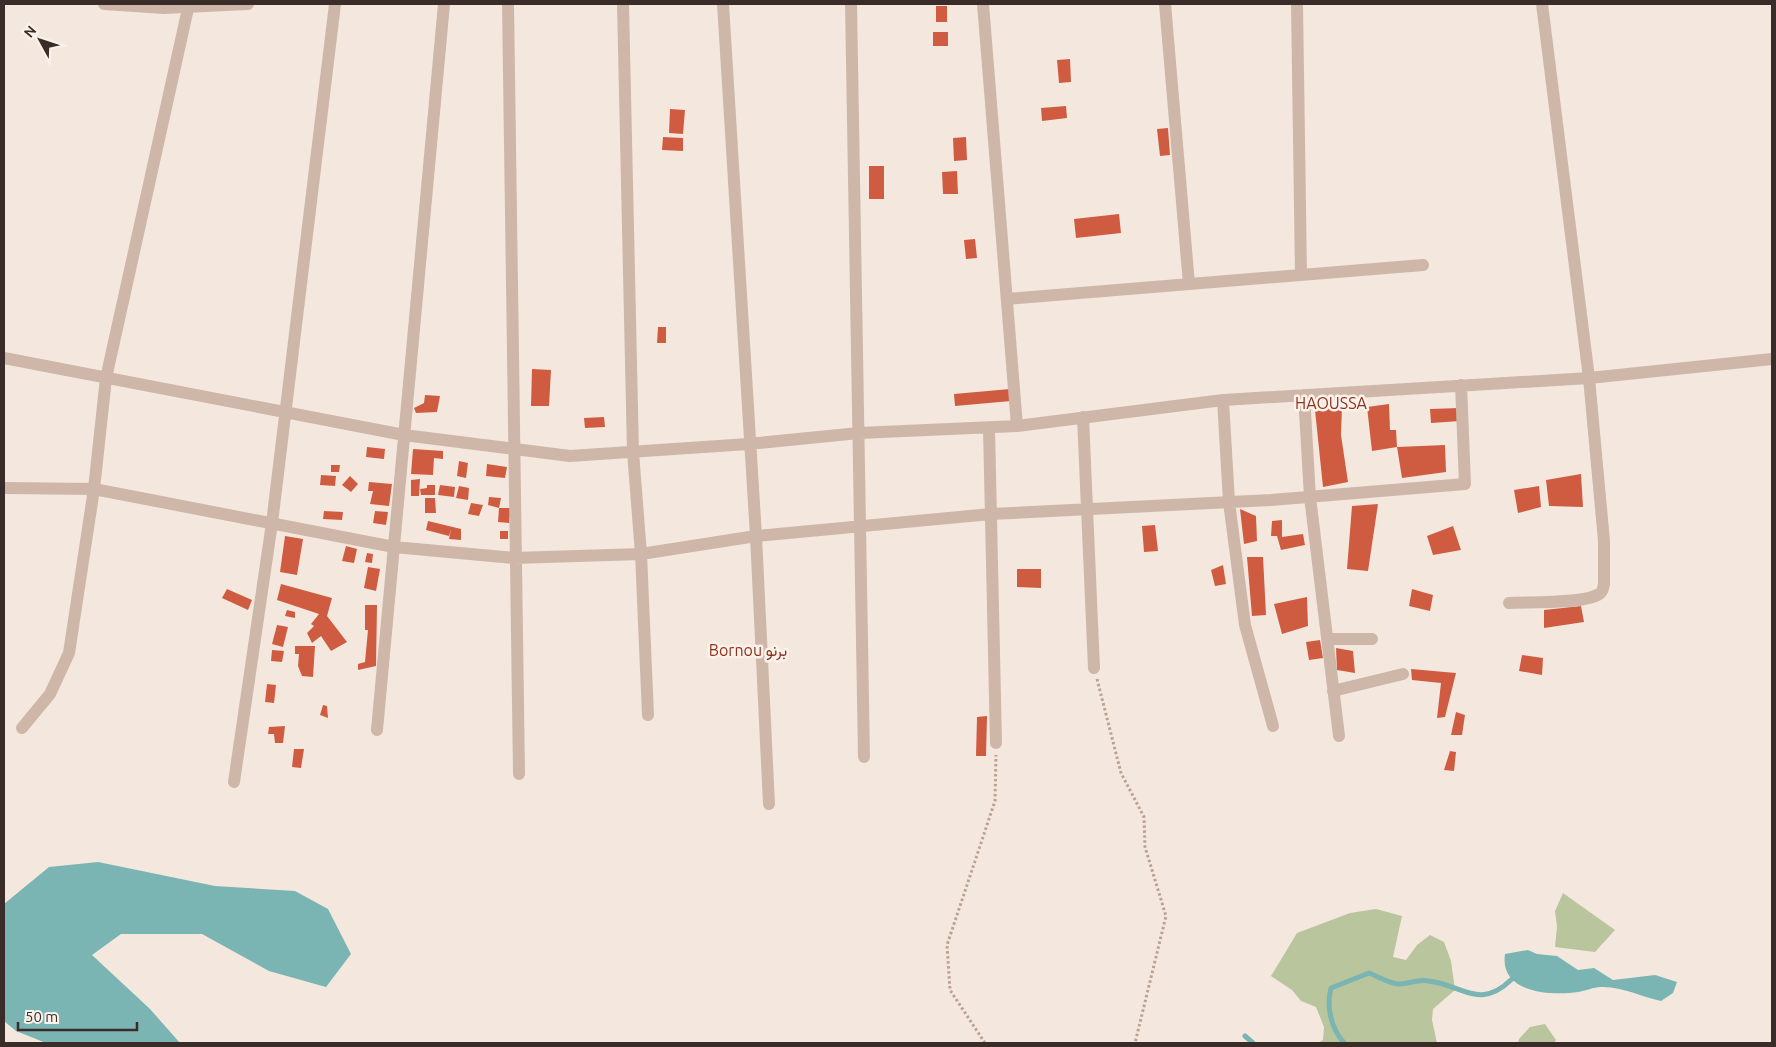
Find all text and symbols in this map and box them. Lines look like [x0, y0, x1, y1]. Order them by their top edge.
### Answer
north arrow [15, 15, 65, 65]
text: N [21, 22, 40, 41]
district label: HAOUSSA [1295, 394, 1368, 412]
district label: Bornou برنو [709, 641, 787, 661]
scale bar [18, 1000, 136, 1032]
text: 50 m [25, 1008, 58, 1025]

